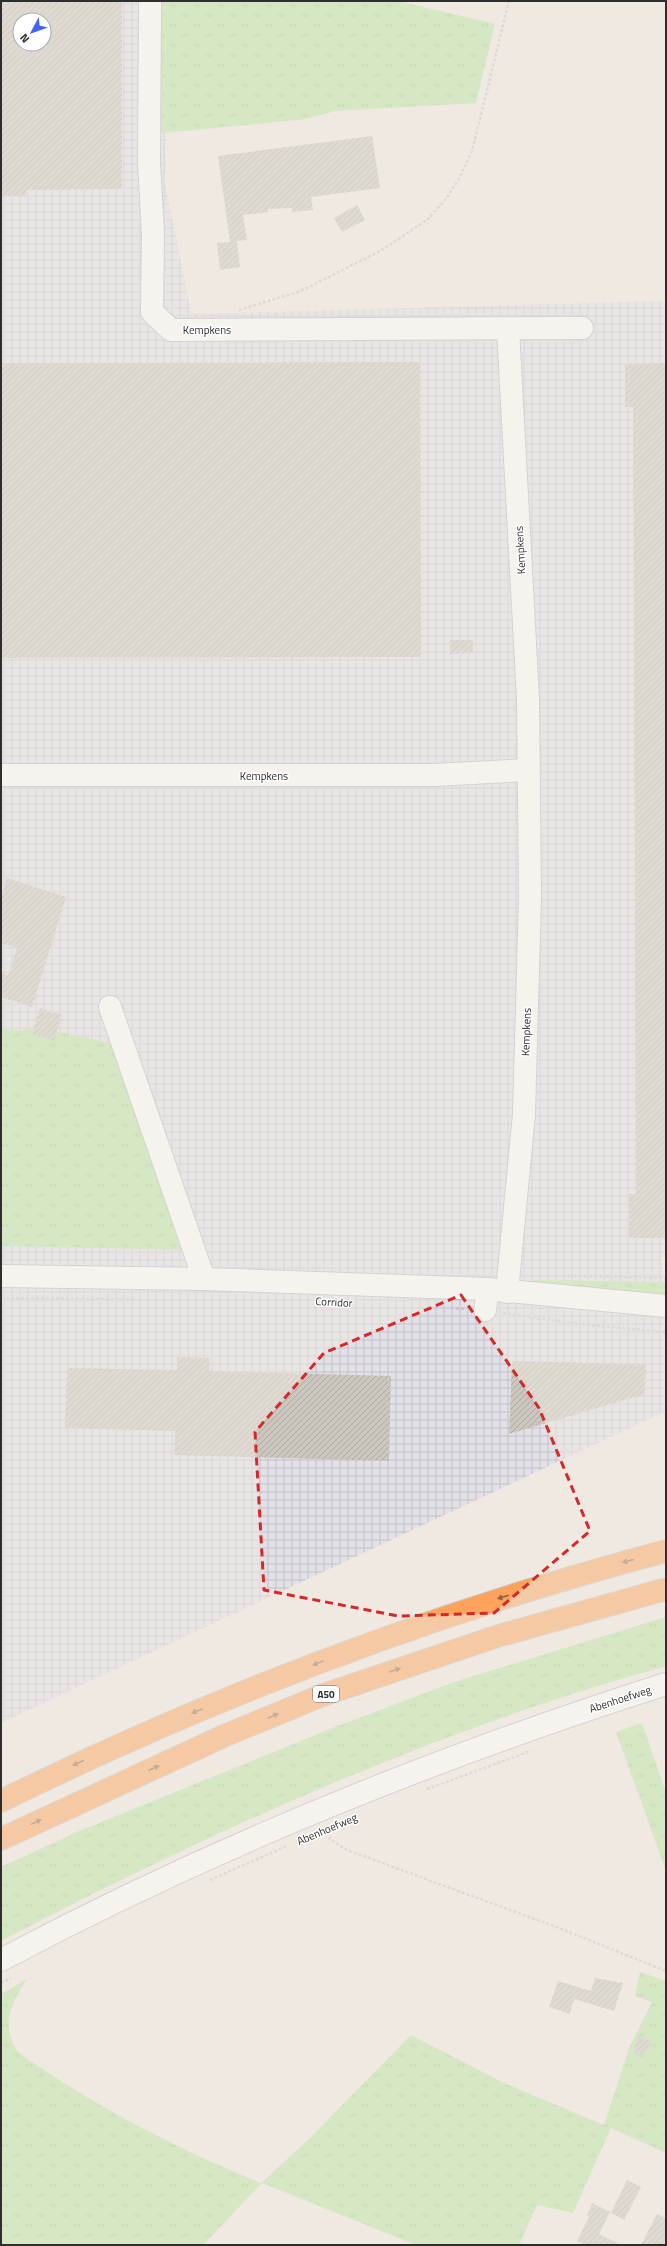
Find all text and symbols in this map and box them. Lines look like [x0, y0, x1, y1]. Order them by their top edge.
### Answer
north arrow [12, 12, 52, 52]
text: N [16, 30, 33, 47]
street label: Kempkens [183, 322, 231, 338]
street label: Kempkens [511, 525, 529, 575]
street label: Kempkens [240, 768, 288, 784]
street label: Kempkens [517, 1008, 535, 1056]
street label: Corridor [315, 1293, 353, 1311]
one-way arrow [622, 1558, 634, 1564]
one-way arrow [497, 1594, 509, 1600]
one-way arrow [311, 1660, 323, 1666]
one-way arrow [389, 1667, 401, 1673]
street label: Abenhoefweg [587, 1681, 653, 1717]
road number: A50 [313, 1686, 339, 1702]
one-way arrow [191, 1708, 203, 1714]
one-way arrow [268, 1712, 280, 1718]
one-way arrow [72, 1761, 84, 1767]
one-way arrow [149, 1765, 160, 1771]
street label: Abenhoefweg [294, 1809, 360, 1849]
one-way arrow [30, 1819, 42, 1825]

